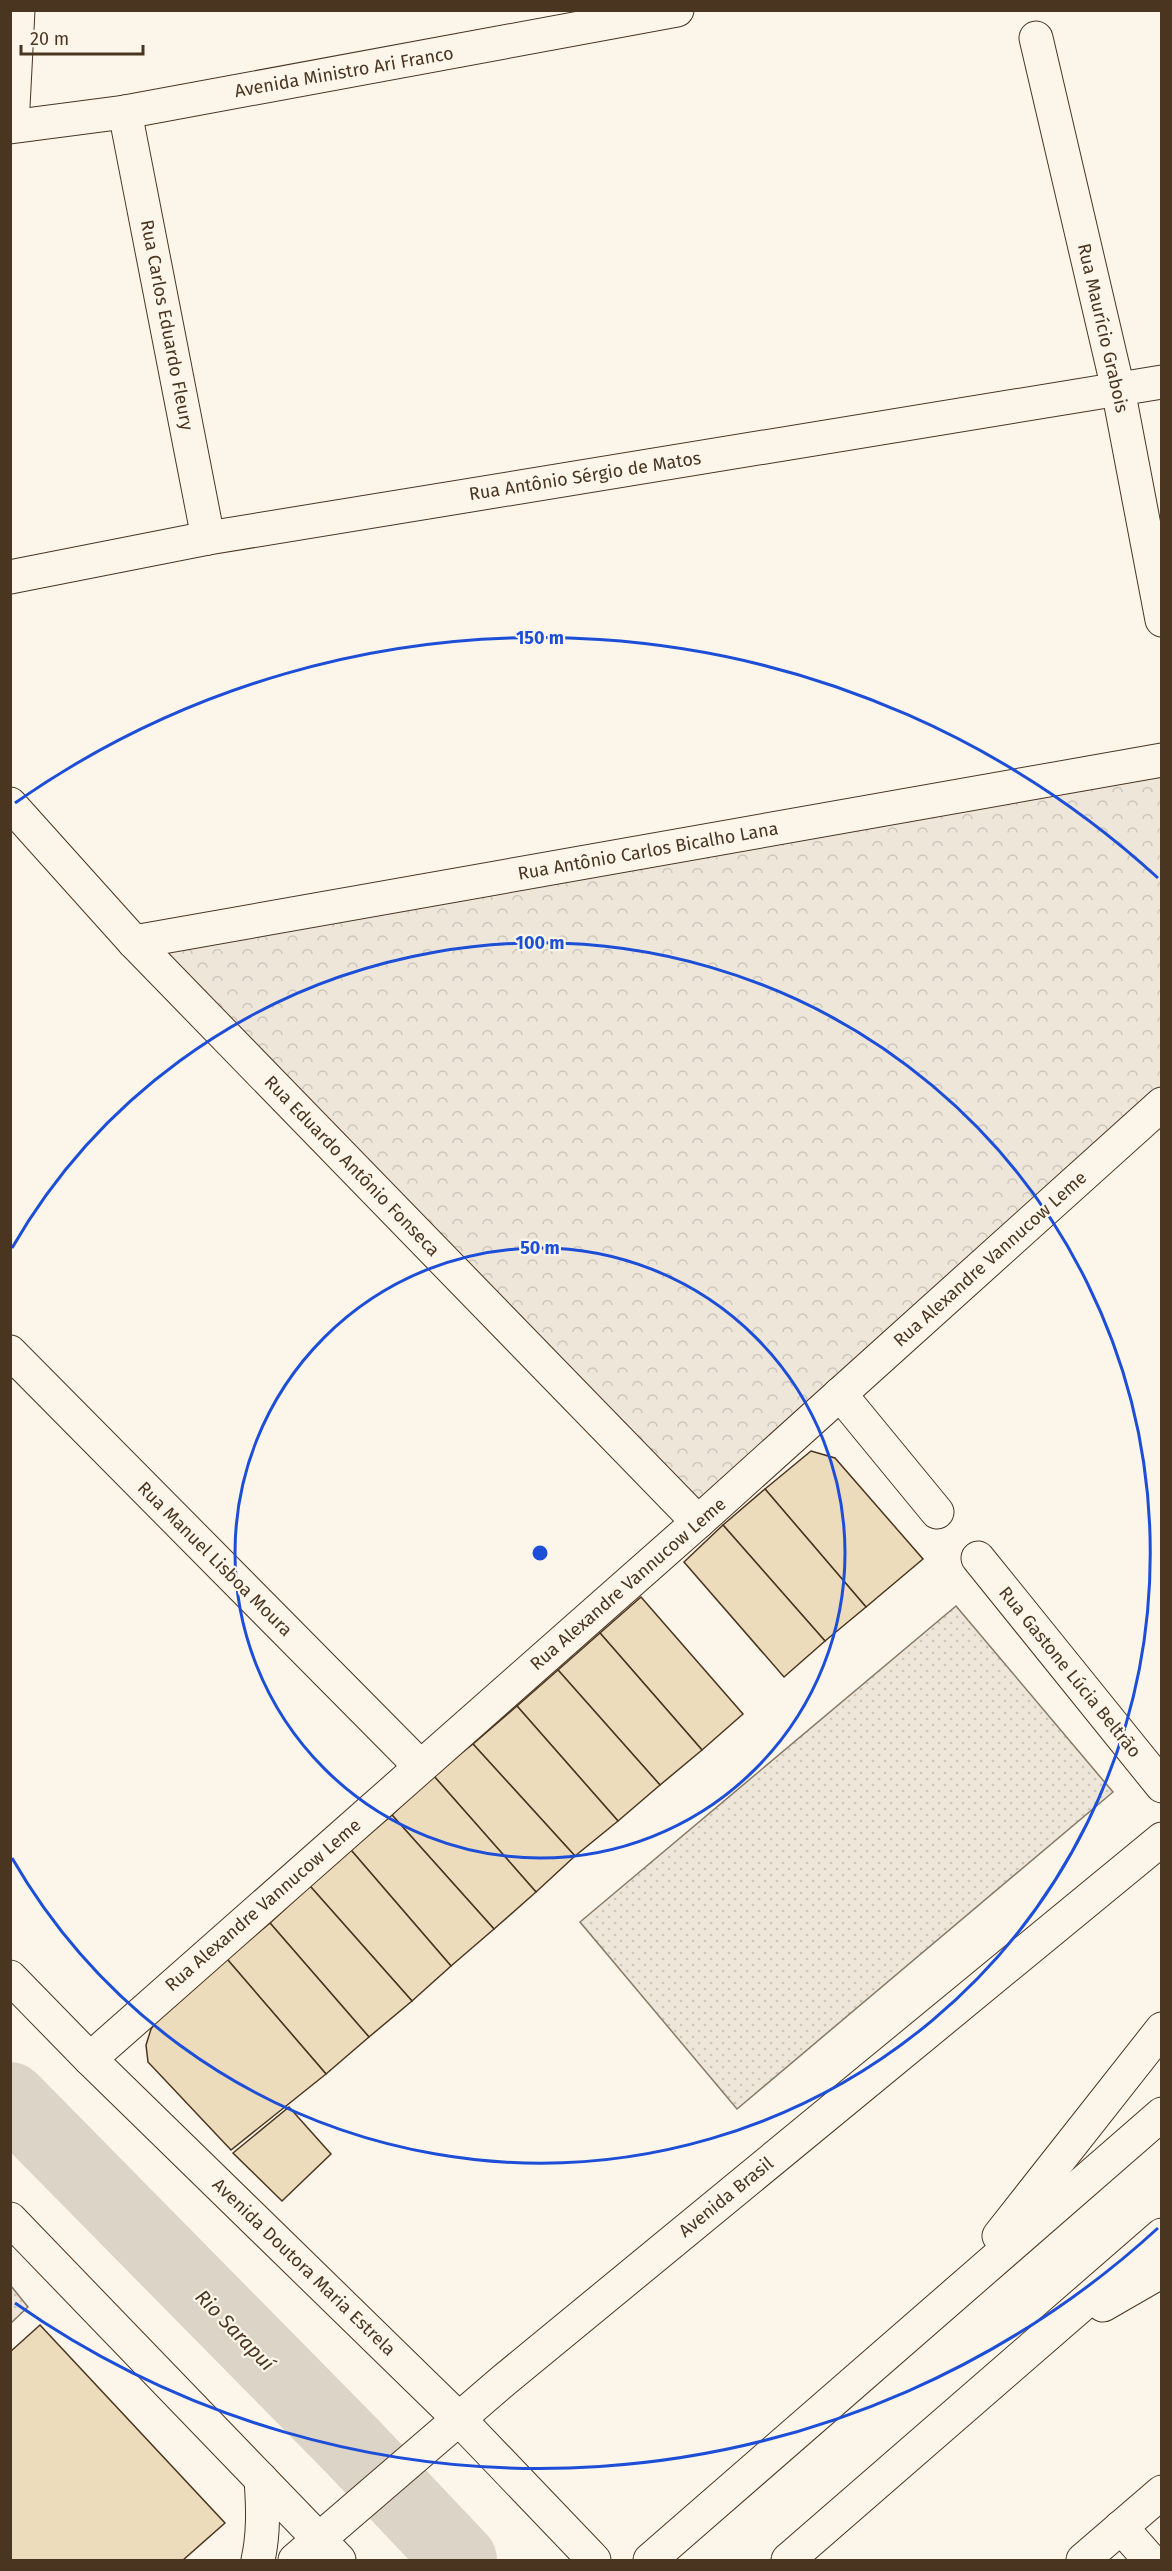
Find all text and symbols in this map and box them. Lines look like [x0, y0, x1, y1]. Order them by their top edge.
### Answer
scale bar [21, 18, 142, 56]
text: 20 m [30, 28, 69, 50]
street label: Avenida Ministro Ari Franco [233, 42, 455, 102]
street label: Rua Carlos Eduardo Fleury [136, 218, 198, 432]
street label: Rua Maurício Grabois [1073, 241, 1133, 415]
street label: Rua Antônio Sérgio de Matos [467, 447, 703, 505]
text: 150 m [516, 627, 564, 649]
street label: Rua Antônio Carlos Bicalho Lana [516, 817, 780, 885]
text: 100 m [516, 932, 564, 954]
street label: Rua Eduardo Antônio Fonseca [260, 1071, 444, 1261]
street label: Rua Alexandre Vannucow Leme [889, 1166, 1091, 1352]
text: 50 m [520, 1237, 560, 1259]
street label: Rua Manuel Lisboa Moura [133, 1477, 297, 1641]
street label: Rua Alexandre Vannucow Leme [526, 1493, 730, 1675]
centre of rings [530, 1543, 550, 1563]
street label: Rua Gastone Lúcia Beltrão [994, 1582, 1146, 1762]
street label: Rua Alexandre Vannucow Leme [161, 1814, 365, 1996]
street label: Avenida Brasil [674, 2152, 778, 2242]
street label: Avenida Doutora Maria Estrela [208, 2174, 400, 2360]
water label: Rio Sarapuí [190, 2284, 281, 2377]

